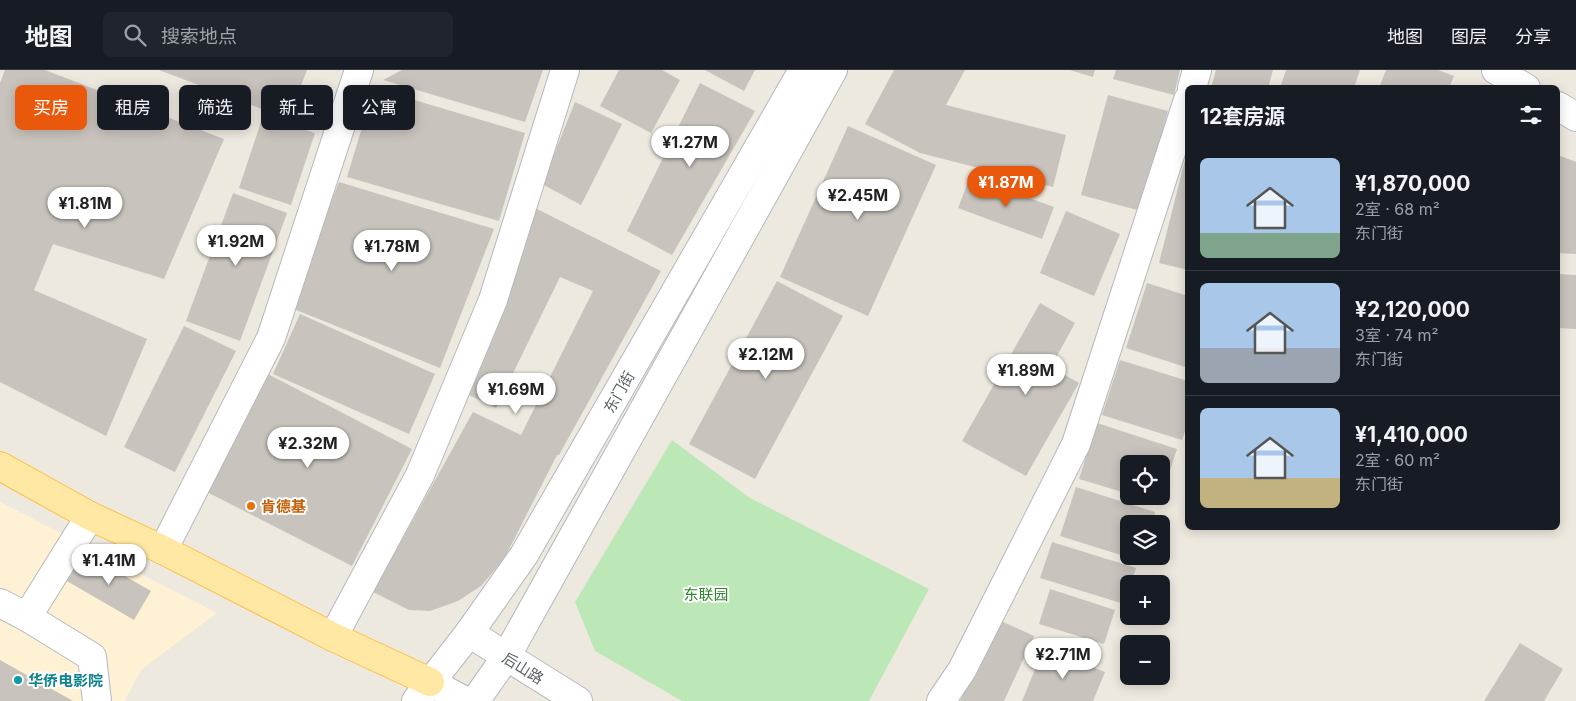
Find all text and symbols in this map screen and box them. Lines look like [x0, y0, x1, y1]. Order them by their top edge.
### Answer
search box [103, 12, 453, 57]
icon: search [121, 21, 149, 49]
text: 地图 [25, 22, 73, 51]
text: 搜索地点 [161, 25, 237, 48]
text: 地图 [1387, 26, 1423, 47]
text: 图层 [1451, 26, 1487, 47]
text: 分享 [1515, 26, 1551, 47]
chip: 买房 [15, 85, 87, 130]
chip: 租房 [97, 85, 169, 130]
chip: 筛选 [179, 85, 251, 130]
chip: 新上 [261, 85, 333, 130]
chip: 公寓 [343, 85, 415, 130]
icon: filters [1517, 101, 1545, 129]
text: 12套房源 [1200, 104, 1285, 129]
pin: ¥1.27M [649, 126, 731, 168]
text: ¥1.27M [662, 132, 718, 152]
pin: ¥1.87M [965, 166, 1047, 208]
text: ¥1,870,000 [1355, 171, 1470, 196]
text: ¥1.87M [978, 172, 1034, 192]
pin: ¥2.45M [817, 178, 899, 221]
icon: home [1240, 178, 1300, 238]
text: ¥2.45M [828, 185, 888, 205]
pin: ¥1.81M [44, 186, 126, 229]
text: ¥1.81M [58, 193, 112, 213]
text: 2室 · 68 m² [1355, 199, 1440, 219]
text: 东门街 [1355, 223, 1403, 243]
pin: ¥1.92M [195, 224, 277, 267]
pin: ¥1.78M [351, 230, 433, 272]
text: ¥1.92M [208, 231, 264, 251]
text: ¥1.78M [364, 236, 420, 256]
text: ¥2,120,000 [1355, 297, 1470, 322]
icon: home [1240, 303, 1300, 363]
text: 3室 · 74 m² [1355, 325, 1439, 345]
pin: ¥2.12M [725, 338, 807, 380]
text: ¥2.12M [739, 344, 793, 364]
text: 东门街 [1355, 349, 1403, 369]
pin: ¥1.89M [985, 354, 1067, 396]
text: ¥1.89M [998, 360, 1054, 380]
street label: 东门街 [600, 368, 638, 416]
pin: ¥1.69M [475, 372, 557, 415]
text: ¥1.69M [488, 379, 544, 399]
text: ¥1,410,000 [1355, 422, 1468, 447]
pin: ¥2.32M [267, 426, 349, 469]
icon: home [1240, 428, 1300, 488]
text: ¥2.32M [278, 433, 338, 453]
text: 2室 · 60 m² [1355, 450, 1440, 470]
map controls [1120, 455, 1170, 685]
button: locate [1120, 455, 1170, 505]
text: 东门街 [1355, 474, 1403, 494]
place label: 肯德基 [261, 497, 306, 516]
marker: 肯德基 [245, 500, 257, 512]
button: layers [1120, 515, 1170, 565]
pin: ¥1.41M [68, 544, 150, 586]
text: ¥1.41M [82, 550, 136, 570]
button: + [1120, 575, 1170, 625]
park label: 东联园 [683, 585, 729, 604]
button: − [1120, 635, 1170, 685]
pin: ¥2.71M [1022, 638, 1104, 680]
text: ¥2.71M [1035, 644, 1091, 664]
street label: 后山路 [499, 648, 547, 688]
place label: 华侨电影院 [28, 671, 103, 690]
marker: 华侨电影院 [12, 674, 24, 686]

